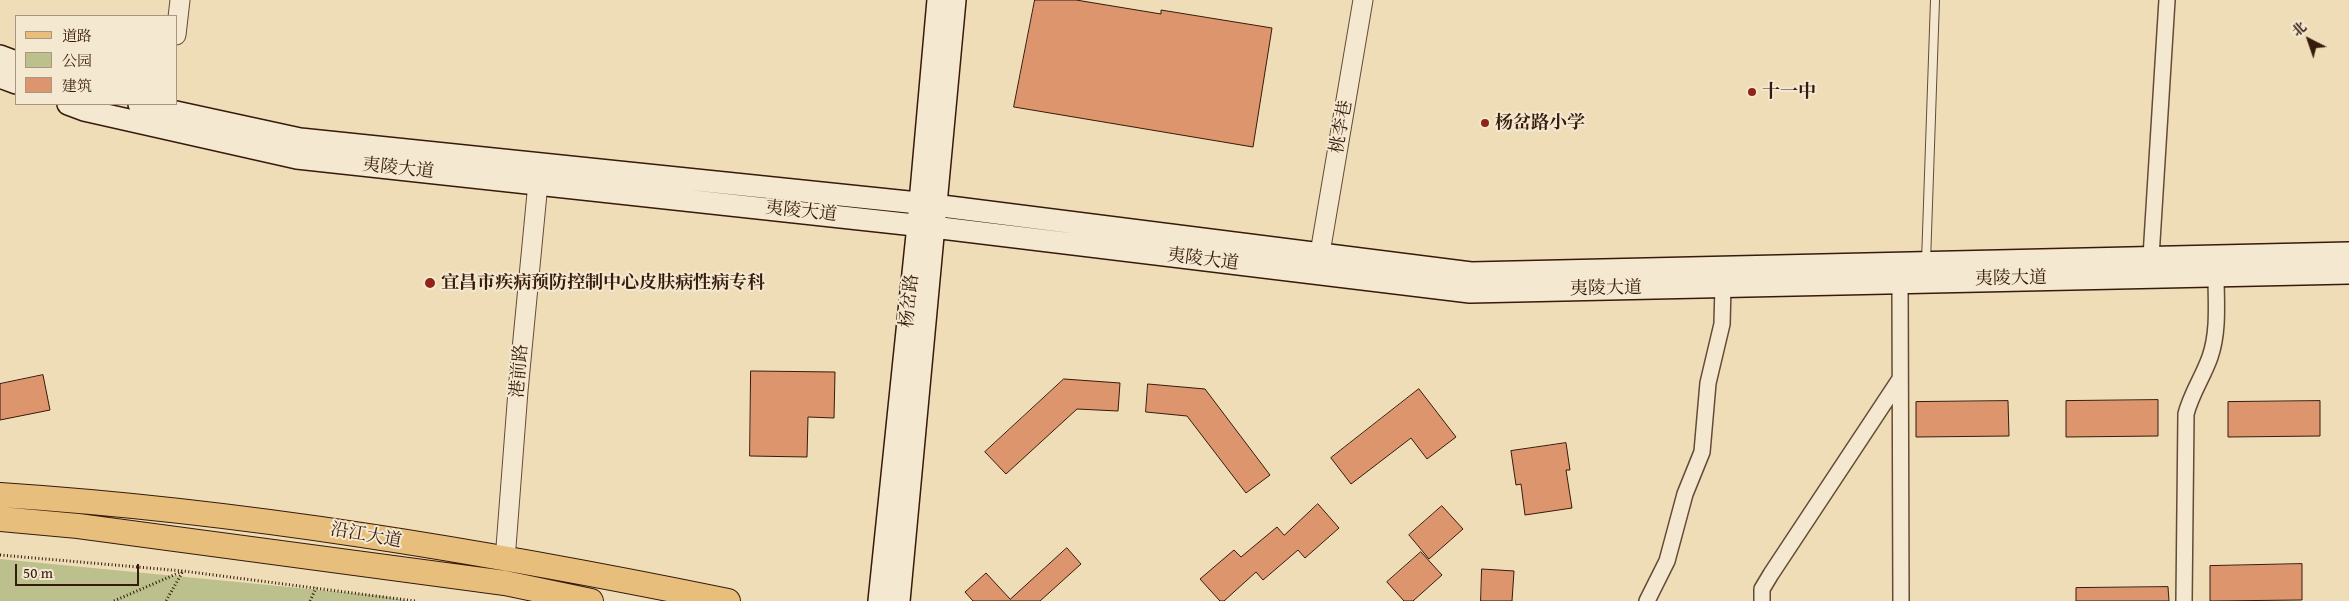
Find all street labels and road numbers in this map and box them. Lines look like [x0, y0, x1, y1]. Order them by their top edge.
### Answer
street label: 桃李巷 [1327, 99, 1357, 155]
street label: 夷陵大道 [361, 154, 435, 184]
street label: 夷陵大道 [764, 197, 838, 227]
street label: 夷陵大道 [1166, 245, 1240, 275]
street label: 夷陵大道 [1975, 268, 2047, 290]
street label: 杨岔路 [896, 273, 924, 329]
street label: 夷陵大道 [1570, 278, 1642, 300]
street label: 港前路 [507, 343, 533, 399]
street label: 沿江大道 [329, 519, 403, 553]

